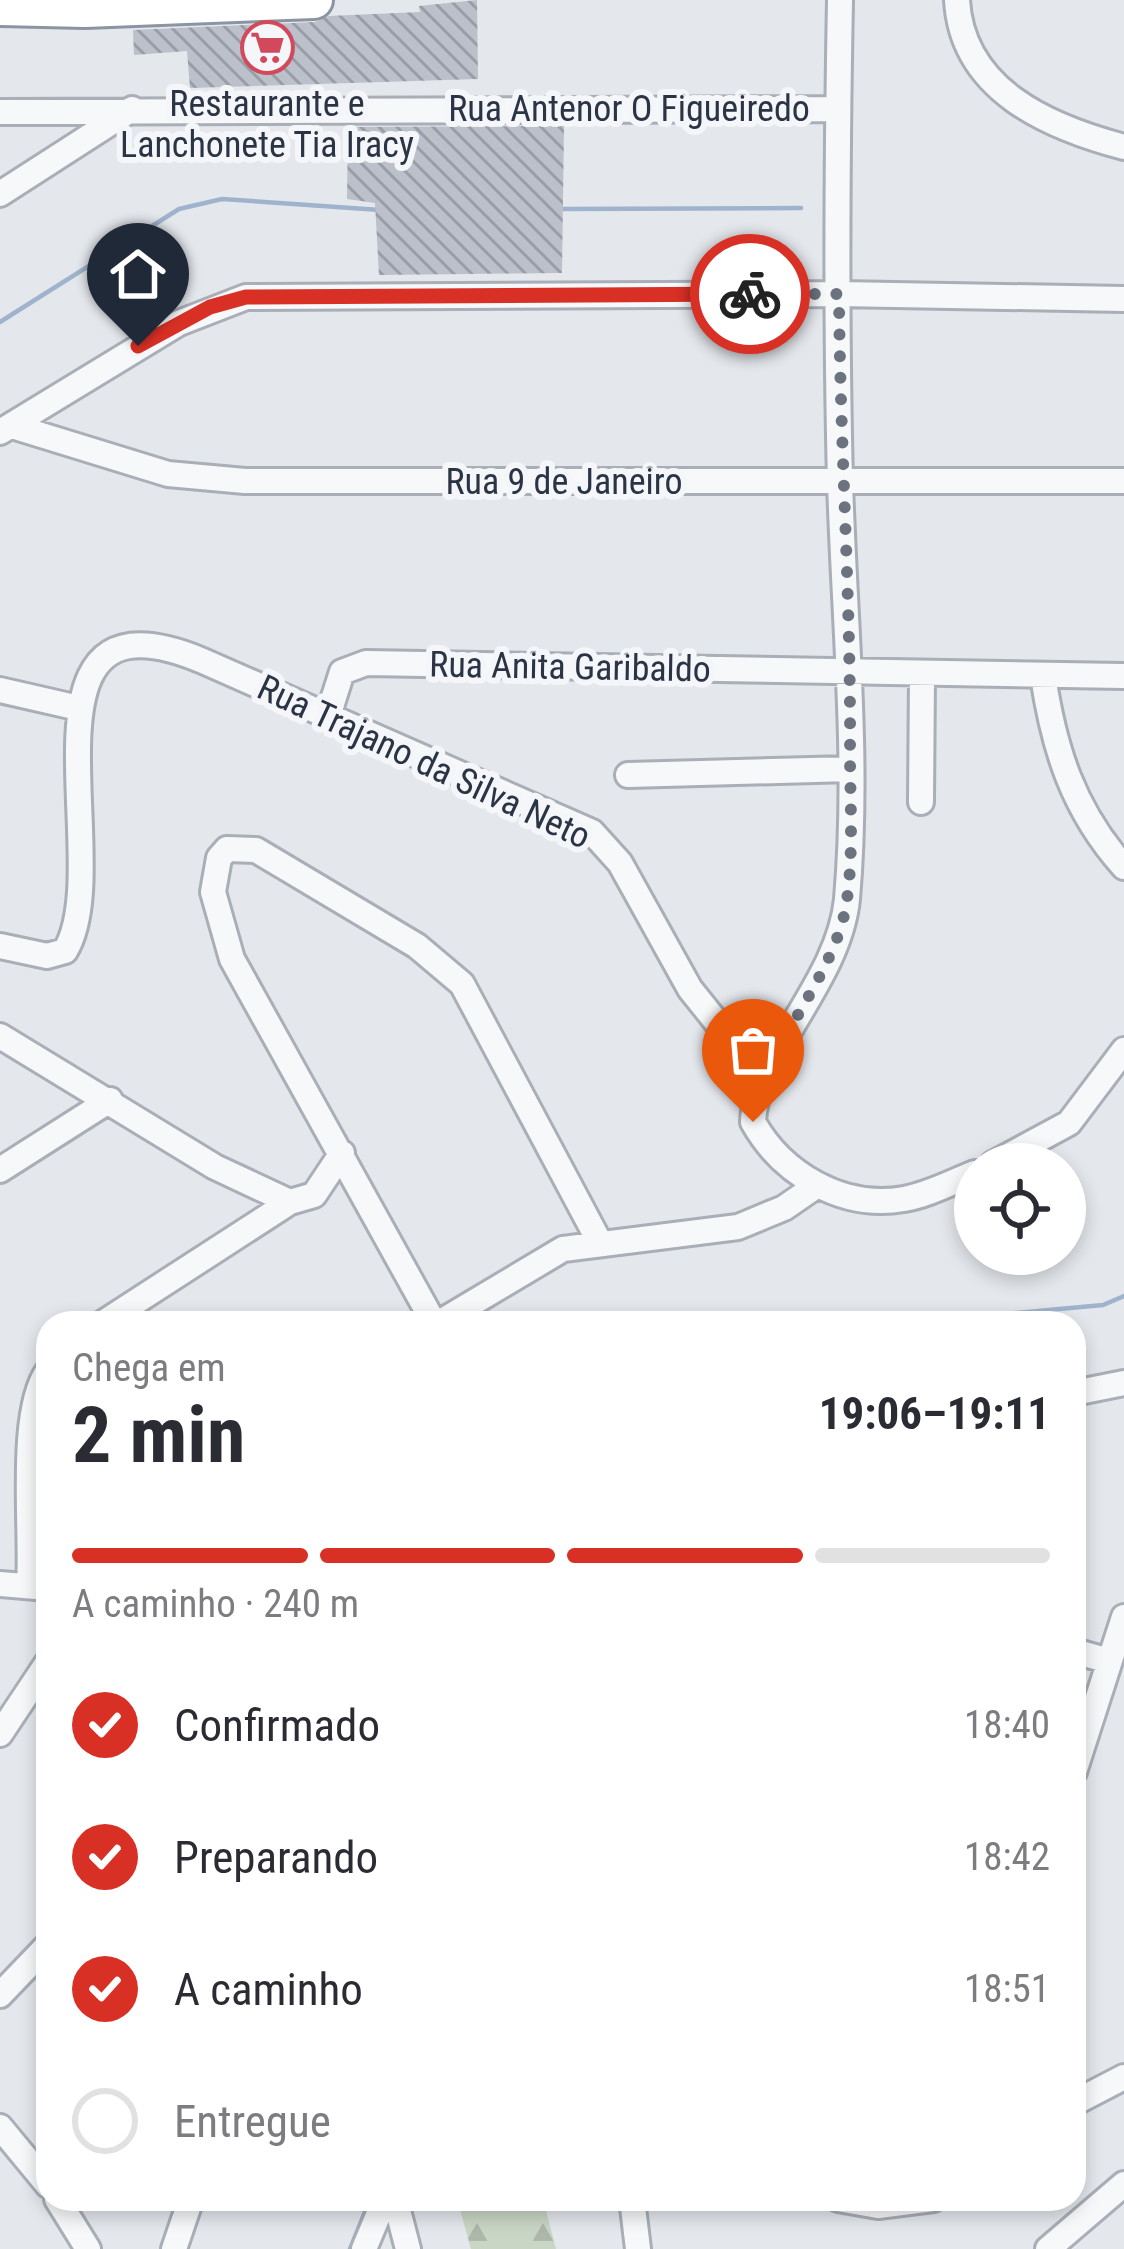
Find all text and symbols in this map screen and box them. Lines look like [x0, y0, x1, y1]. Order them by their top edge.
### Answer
supermarket icon: Restaurante e Lanchonete Tia Iracy [239, 20, 295, 76]
place label: Restaurante e Lanchonete Tia Iracy [120, 83, 414, 166]
street label: Rua Antenor O Figueiredo [448, 88, 810, 130]
pin [87, 223, 189, 346]
courier [690, 234, 810, 354]
icon: home [105, 241, 171, 307]
icon: bike [717, 261, 783, 327]
street label: Rua 9 de Janeiro [446, 461, 682, 503]
street label: Rua Anita Garibaldo [429, 644, 711, 690]
street label: Rua Trajano da Silva Neto [251, 666, 597, 858]
pin [702, 999, 804, 1122]
icon: bag [720, 1017, 786, 1083]
map controls [954, 1143, 1086, 1275]
button: locate [954, 1143, 1086, 1275]
text: Chega em [72, 1345, 226, 1391]
text: 19:06–19:11 [819, 1387, 1050, 1440]
text: 2 min [72, 1390, 245, 1481]
text: A caminho · 240 m [72, 1581, 359, 1627]
icon: check [72, 1692, 138, 1758]
text: Confirmado [174, 1699, 380, 1752]
text: 18:40 [964, 1702, 1050, 1748]
icon: check [72, 1824, 138, 1890]
text: Preparando [174, 1831, 378, 1884]
text: 18:42 [964, 1834, 1050, 1880]
icon: check [72, 1956, 138, 2022]
text: A caminho [174, 1963, 363, 2016]
text: 18:51 [964, 1966, 1050, 2012]
text: Entregue [174, 2095, 331, 2148]

